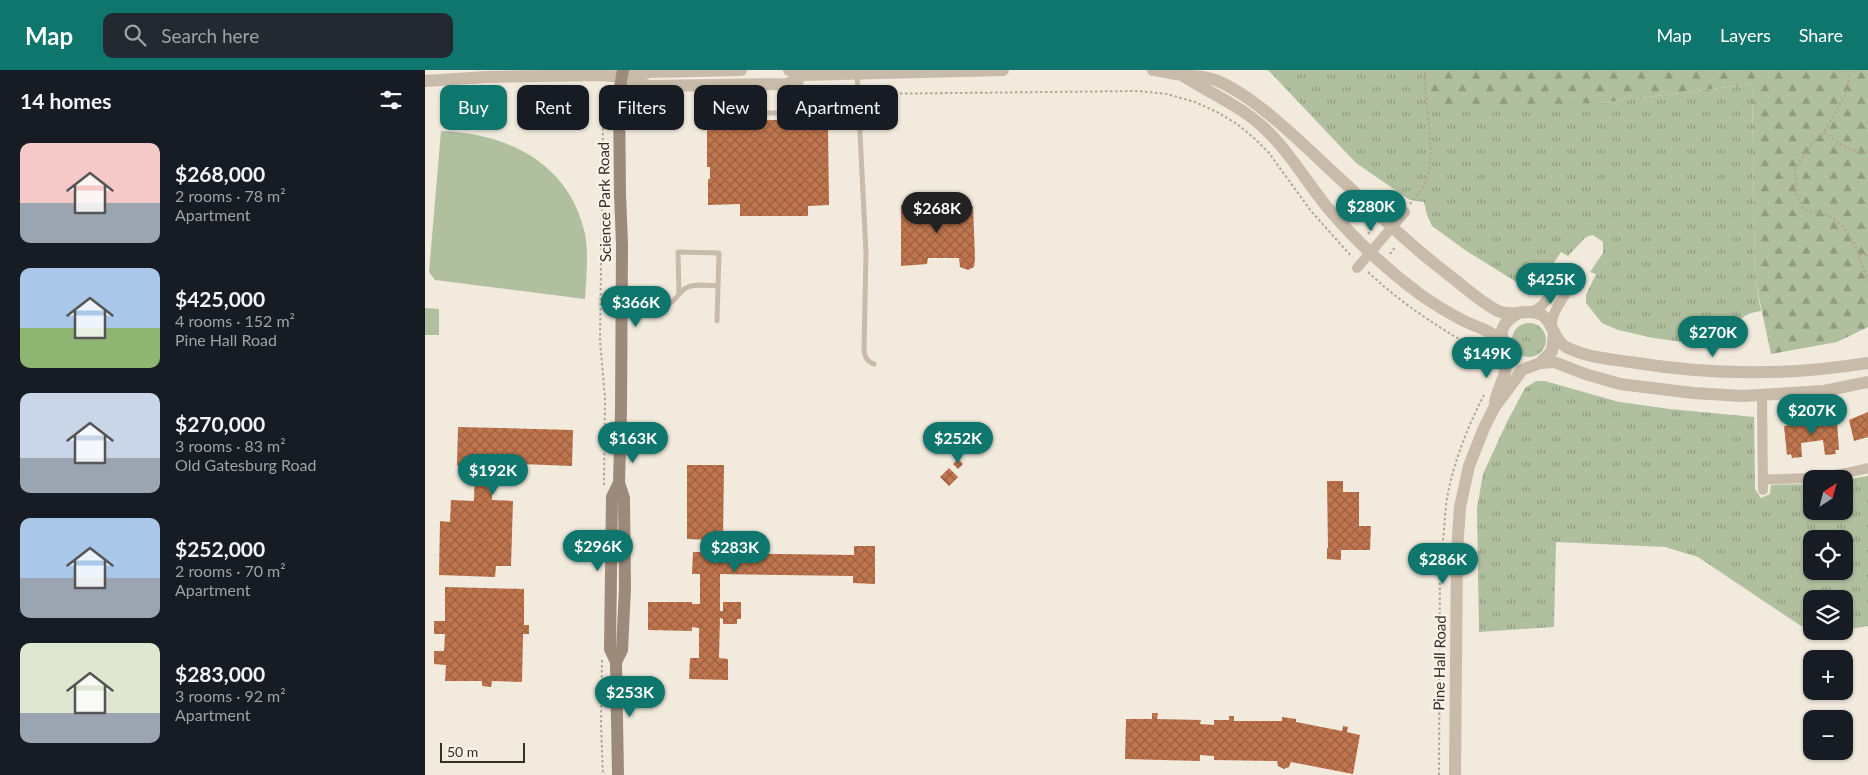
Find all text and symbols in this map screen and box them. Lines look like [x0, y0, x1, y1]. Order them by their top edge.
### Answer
search box [103, 13, 453, 58]
text: Map [25, 21, 73, 50]
icon: search [121, 21, 149, 49]
text: Search here [161, 24, 259, 47]
text: Map [1656, 24, 1692, 46]
text: Layers [1720, 24, 1771, 46]
text: Share [1799, 24, 1843, 46]
chip: Buy [440, 85, 507, 130]
chip: Rent [517, 85, 589, 130]
chip: Filters [599, 85, 684, 130]
chip: New [694, 85, 767, 130]
chip: Apartment [777, 85, 898, 130]
icon: filters [377, 86, 405, 114]
text: 14 homes [20, 88, 111, 113]
street label: Science Park Road [594, 142, 614, 262]
text: $268,000 [175, 161, 265, 186]
icon: home [60, 163, 120, 223]
text: 2 rooms · 78 m² [175, 186, 286, 205]
pin: $280K [1336, 190, 1406, 232]
pin: $268K [902, 191, 972, 234]
text: $280K [1347, 196, 1395, 215]
text: $268K [913, 198, 961, 217]
text: Apartment [175, 205, 250, 224]
pin: $425K [1516, 262, 1586, 305]
text: $425K [1527, 269, 1575, 288]
text: $425,000 [175, 286, 265, 311]
pin: $366K [601, 286, 671, 328]
icon: home [60, 288, 120, 348]
text: $366K [612, 292, 660, 311]
text: 4 rooms · 152 m² [175, 311, 295, 330]
pin: $270K [1678, 316, 1748, 358]
text: $270K [1689, 322, 1737, 341]
text: Pine Hall Road [175, 330, 277, 349]
pin: $149K [1452, 336, 1522, 379]
text: $149K [1463, 343, 1511, 362]
pin: $207K [1777, 394, 1847, 436]
text: $207K [1788, 400, 1836, 419]
text: $270,000 [175, 411, 265, 436]
icon: home [60, 413, 120, 473]
pin: $163K [598, 422, 668, 464]
pin: $252K [923, 422, 993, 464]
text: $163K [609, 428, 657, 447]
text: $252K [934, 428, 982, 447]
text: 3 rooms · 83 m² [175, 436, 286, 455]
pin: $192K [458, 454, 528, 496]
text: Old Gatesburg Road [175, 455, 316, 474]
text: $192K [469, 460, 517, 479]
north arrow [1803, 470, 1853, 520]
map controls [1803, 470, 1853, 760]
pin: $296K [563, 530, 633, 572]
pin: $283K [700, 530, 770, 573]
button: locate [1803, 530, 1853, 580]
text: $252,000 [175, 536, 265, 561]
text: $296K [574, 536, 622, 555]
text: $283K [711, 537, 759, 556]
icon: home [60, 538, 120, 598]
pin: $286K [1408, 542, 1478, 585]
text: $286K [1419, 549, 1467, 568]
text: 2 rooms · 70 m² [175, 561, 286, 580]
text: Apartment [175, 580, 250, 599]
button: layers [1803, 590, 1853, 640]
street label: Pine Hall Road [1429, 615, 1449, 711]
button: + [1803, 650, 1853, 700]
text: $283,000 [175, 661, 265, 686]
icon: home [60, 663, 120, 723]
pin: $253K [595, 676, 665, 718]
text: $253K [606, 682, 654, 701]
text: 3 rooms · 92 m² [175, 686, 286, 705]
text: Apartment [175, 705, 250, 724]
button: − [1803, 710, 1853, 760]
scale bar [440, 740, 525, 763]
text: 50 m [447, 743, 478, 760]

